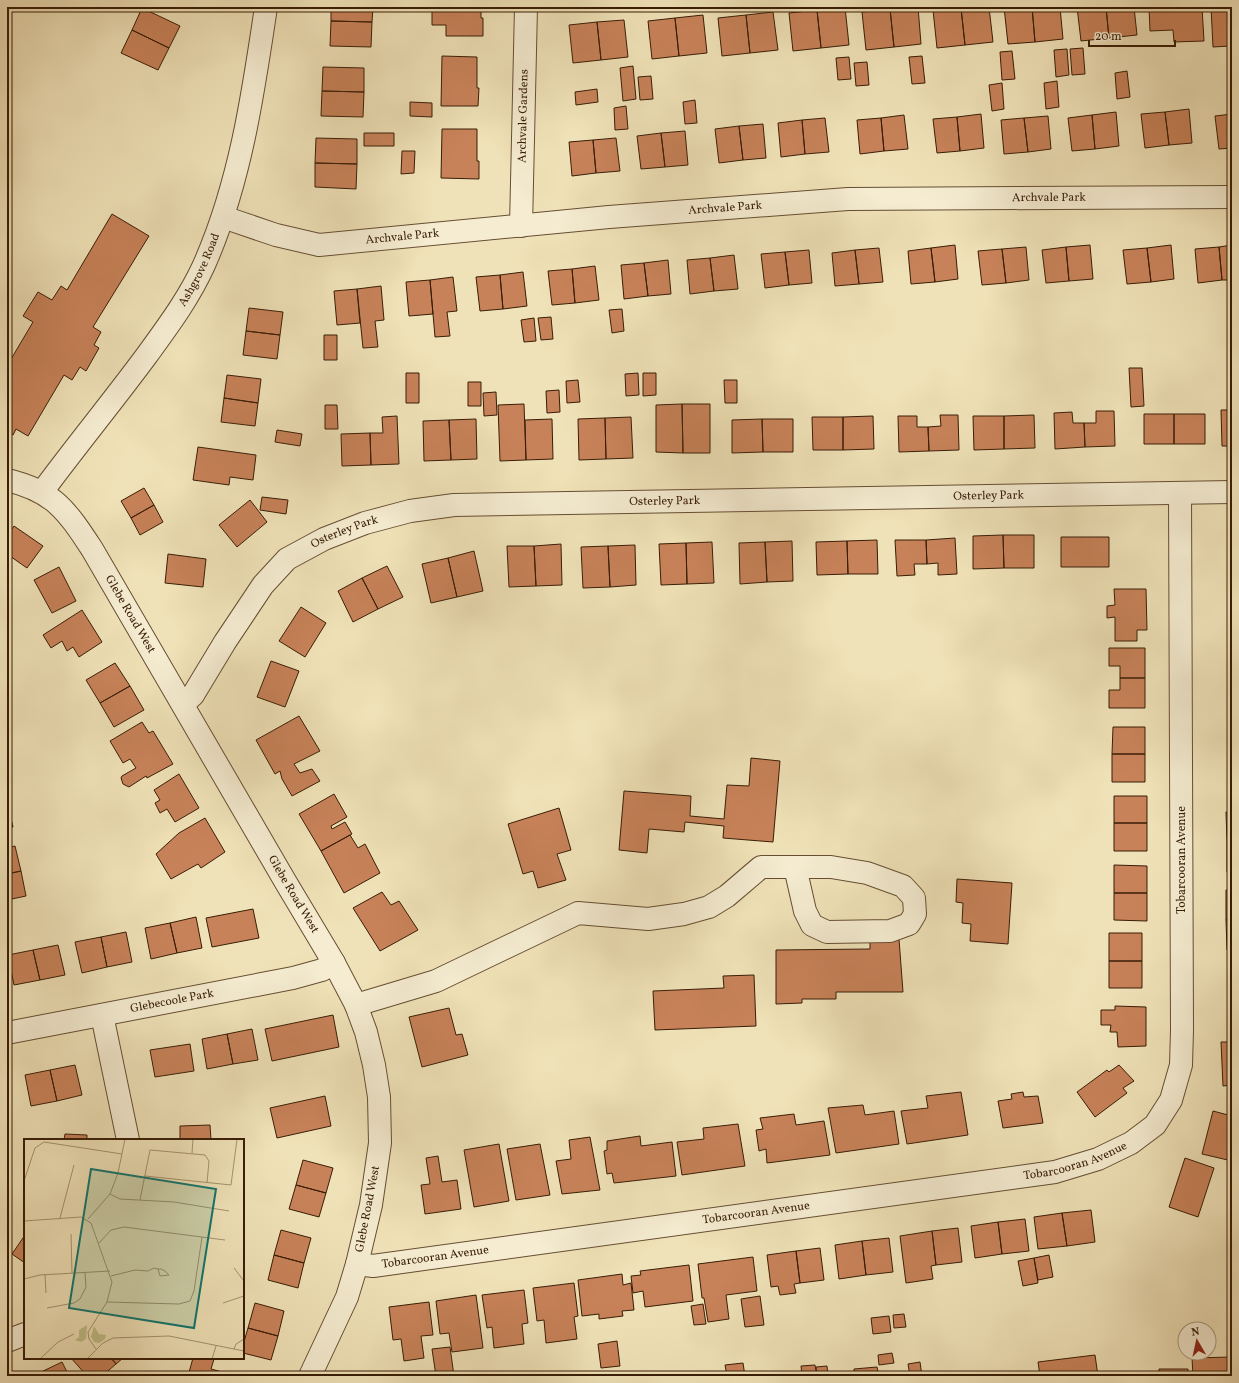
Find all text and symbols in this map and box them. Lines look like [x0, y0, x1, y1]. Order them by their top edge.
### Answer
scale bar [1089, 22, 1175, 48]
text: 20 m [1095, 29, 1122, 45]
street label: Archvale Gardens [514, 69, 533, 163]
street label: Archvale Park [1012, 190, 1086, 206]
street label: Archvale Park [688, 197, 763, 219]
street label: Archvale Park [365, 225, 440, 248]
street label: Ashgrove Road [175, 231, 224, 310]
street label: Osterley Park [953, 487, 1025, 505]
street label: Osterley Park [629, 493, 701, 510]
street label: Osterley Park [308, 512, 380, 553]
street label: Glebe Road West [101, 572, 159, 657]
street label: Tobarcooran Avenue [1174, 806, 1190, 914]
street label: Glebe Road West [264, 852, 322, 936]
street label: Glebecoole Park [129, 985, 215, 1017]
street label: Tobarcooran Avenue [1023, 1138, 1130, 1184]
inset map [24, 1139, 244, 1359]
street label: Glebe Road West [352, 1164, 384, 1254]
street label: Tobarcooran Avenue [702, 1198, 811, 1228]
street label: Tobarcooran Avenue [381, 1242, 490, 1273]
north arrow [1177, 1321, 1217, 1361]
text: N [1191, 1325, 1201, 1341]

